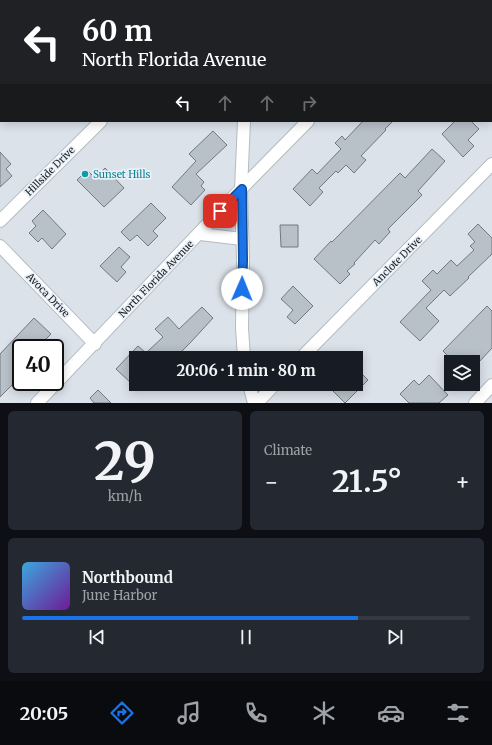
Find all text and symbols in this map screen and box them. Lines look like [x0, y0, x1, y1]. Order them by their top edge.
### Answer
text: 60 m [82, 13, 152, 49]
icon: left [16, 16, 68, 68]
text: North Florida Avenue [82, 48, 266, 71]
icon: left [172, 92, 194, 114]
icon: ahead [214, 92, 236, 114]
icon: ahead [256, 92, 278, 114]
icon: right [298, 92, 320, 114]
street label: Hillside Drive [22, 143, 78, 199]
place label: Sunset Hills [93, 168, 151, 181]
marker: Sunset Hills [80, 169, 90, 179]
pin [203, 194, 237, 228]
icon: arrive [209, 200, 231, 222]
street label: Anclote Drive [369, 233, 425, 289]
street label: North Florida Avenue [116, 238, 196, 320]
position arrow [221, 268, 263, 310]
street label: Avoca Drive [23, 269, 72, 320]
speed limit sign: 40 [12, 339, 64, 391]
map controls [444, 355, 480, 391]
button: layers [444, 355, 480, 391]
text: 20:06 · 1 min · 80 m [176, 361, 316, 380]
text: 29 [94, 429, 156, 494]
text: Climate [264, 442, 312, 459]
text: 21.5° [332, 462, 402, 500]
text: − [264, 468, 279, 496]
text: + [455, 468, 470, 496]
text: km/h [108, 488, 142, 505]
text: Northbound [82, 568, 173, 587]
text: June Harbor [82, 587, 157, 604]
icon: previous [86, 626, 108, 648]
icon: pause [235, 626, 257, 648]
icon: next [384, 626, 406, 648]
icon: directions [108, 699, 136, 727]
icon: music [175, 699, 203, 727]
icon: phone [242, 699, 270, 727]
icon: climate [310, 699, 338, 727]
icon: car [377, 699, 405, 727]
icon: filters [444, 699, 472, 727]
text: 20:05 [20, 702, 68, 725]

